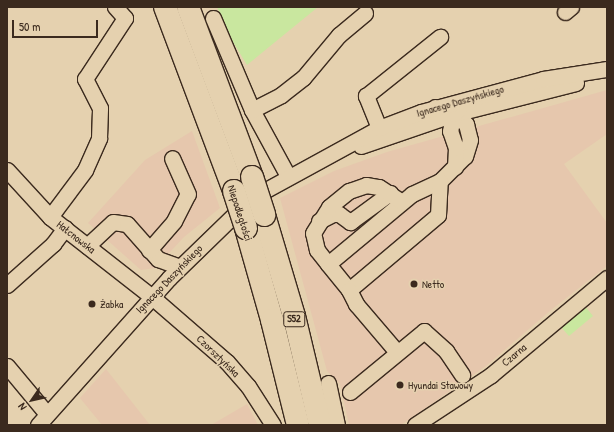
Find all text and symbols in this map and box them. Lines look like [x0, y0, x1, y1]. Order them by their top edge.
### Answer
scale bar [14, 12, 100, 38]
text: 50 m [19, 18, 40, 35]
street label: Ignacego Daszyńskiego [415, 82, 505, 120]
street label: Niepodległości [225, 183, 255, 243]
street label: Hałcnowska [54, 218, 98, 256]
street label: Ignacego Daszyńskiego [133, 242, 205, 316]
place label: Netto [422, 277, 444, 291]
marker: Netto [409, 279, 419, 289]
place label: Żabka [100, 297, 123, 311]
marker: Żabka [87, 299, 97, 309]
road number: S52 [283, 311, 305, 327]
street label: Czorsztyńska [194, 332, 242, 380]
street label: Czarna [499, 341, 529, 369]
place label: Hyundai Stawowy [408, 378, 473, 392]
north arrow [12, 380, 52, 420]
marker: Hyundai Stawowy [395, 380, 405, 390]
text: N [15, 400, 29, 413]

